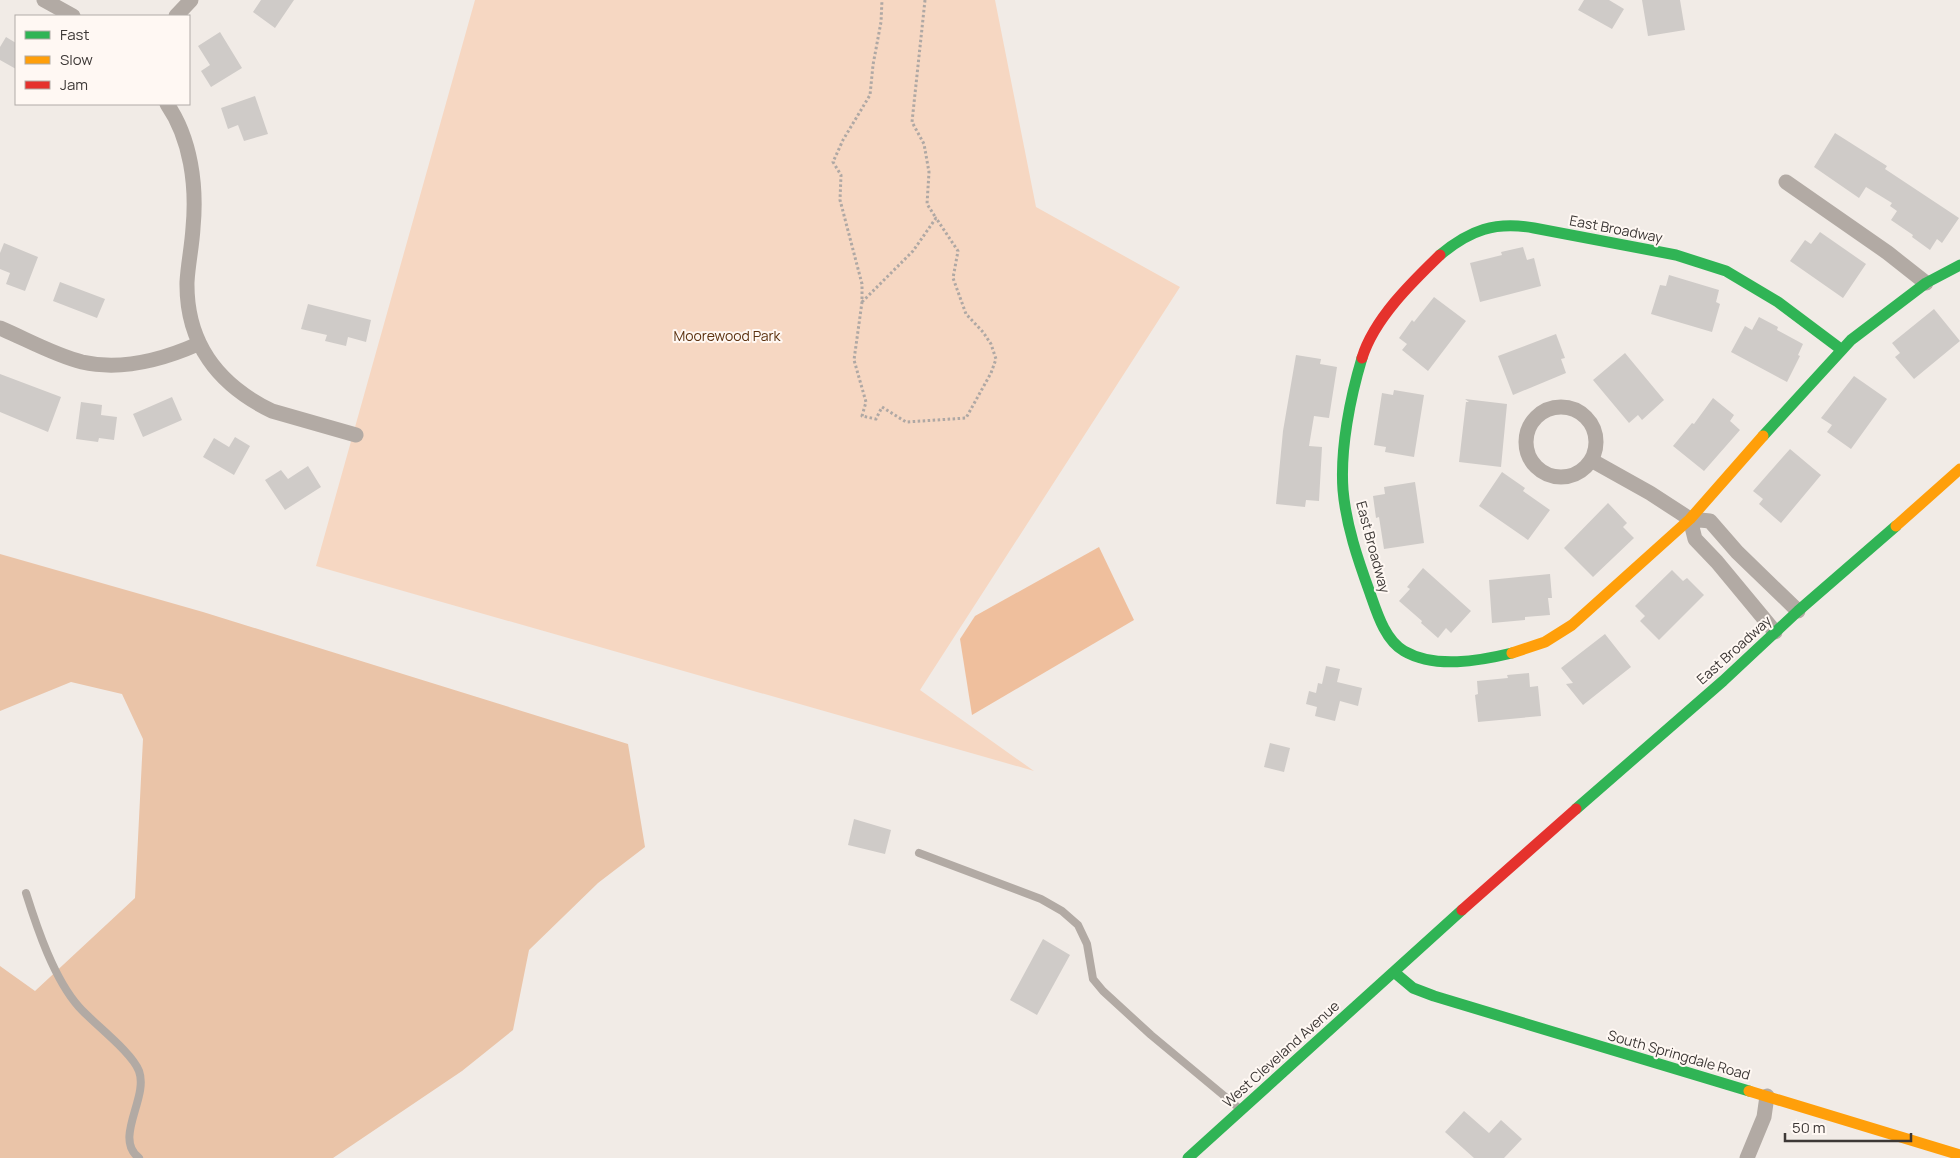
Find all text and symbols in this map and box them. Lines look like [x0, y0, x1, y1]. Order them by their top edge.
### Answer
legend [15, 15, 190, 105]
text: Fast [60, 24, 89, 45]
text: Slow [60, 49, 93, 70]
text: Jam [60, 74, 88, 95]
street label: East Broadway [1568, 210, 1665, 247]
park label: Moorewood Park [673, 326, 782, 345]
street label: East Broadway [1352, 499, 1395, 596]
street label: East Broadway [1692, 611, 1776, 688]
street label: West Cleveland Avenue [1218, 996, 1343, 1111]
street label: South Springdale Road [1606, 1025, 1753, 1084]
scale bar [1785, 1110, 1911, 1142]
text: 50 m [1792, 1117, 1826, 1138]

